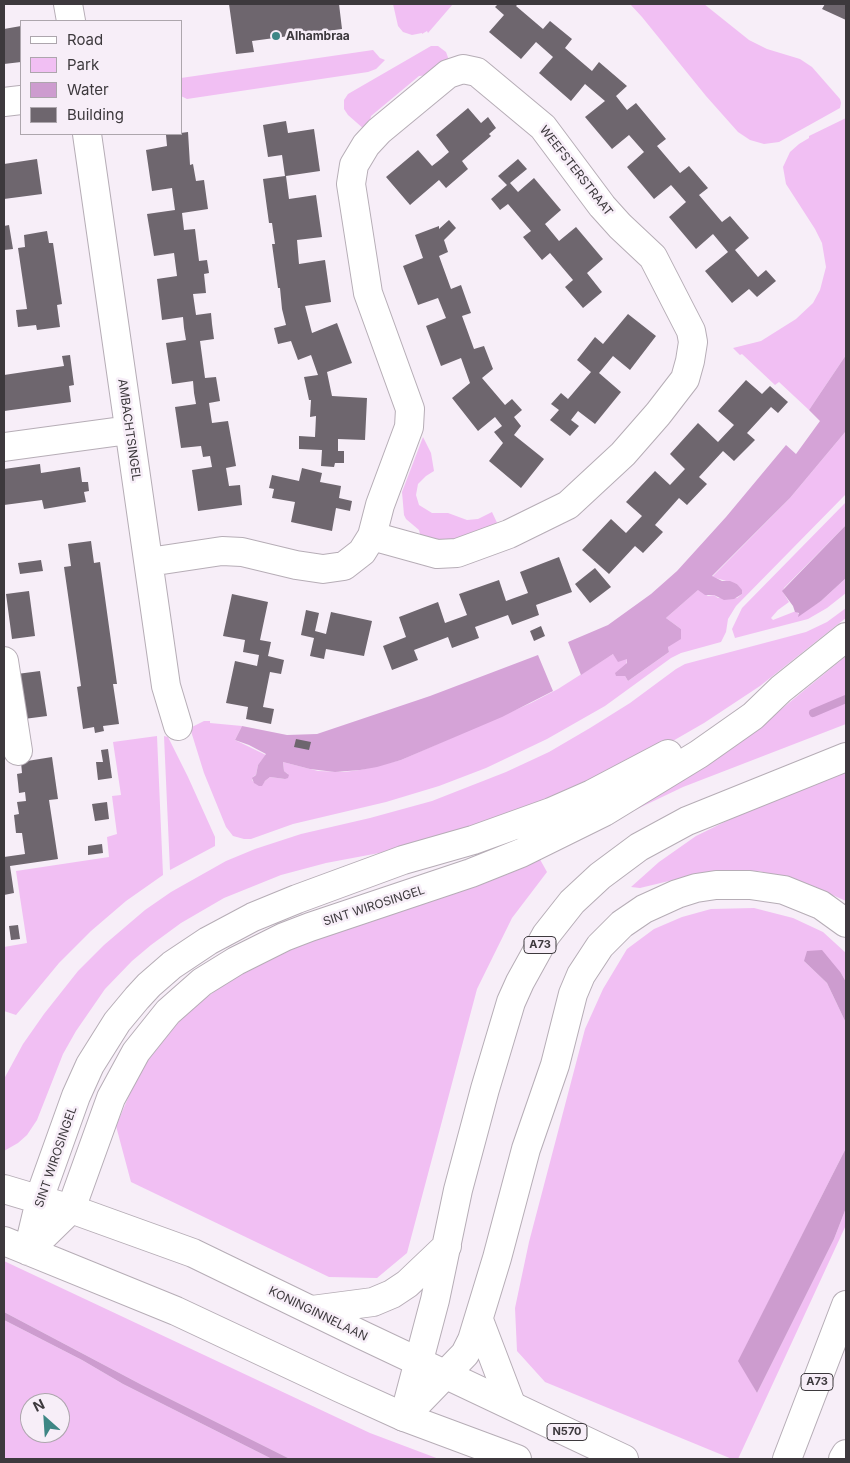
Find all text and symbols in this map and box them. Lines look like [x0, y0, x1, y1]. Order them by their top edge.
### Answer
legend [20, 20, 182, 135]
place label: Alhambraa [286, 29, 350, 43]
text: Road [67, 30, 103, 49]
marker: Alhambraa [270, 30, 282, 42]
text: Park [67, 55, 99, 74]
text: Water [67, 80, 109, 99]
text: Building [67, 105, 124, 124]
street label: WEEFSTERSTRAAT [536, 123, 616, 219]
street label: AMBACHTSINGEL [115, 378, 143, 482]
street label: SINT WIROSINGEL [321, 883, 427, 929]
road number: A73 [524, 936, 556, 954]
street label: SINT WIROSINGEL [32, 1105, 80, 1209]
street label: KONINGINNELAAN [266, 1284, 370, 1344]
road number: A73 [801, 1374, 833, 1390]
north arrow [20, 1393, 70, 1443]
text: N [30, 1395, 47, 1415]
road number: N570 [547, 1424, 587, 1440]

